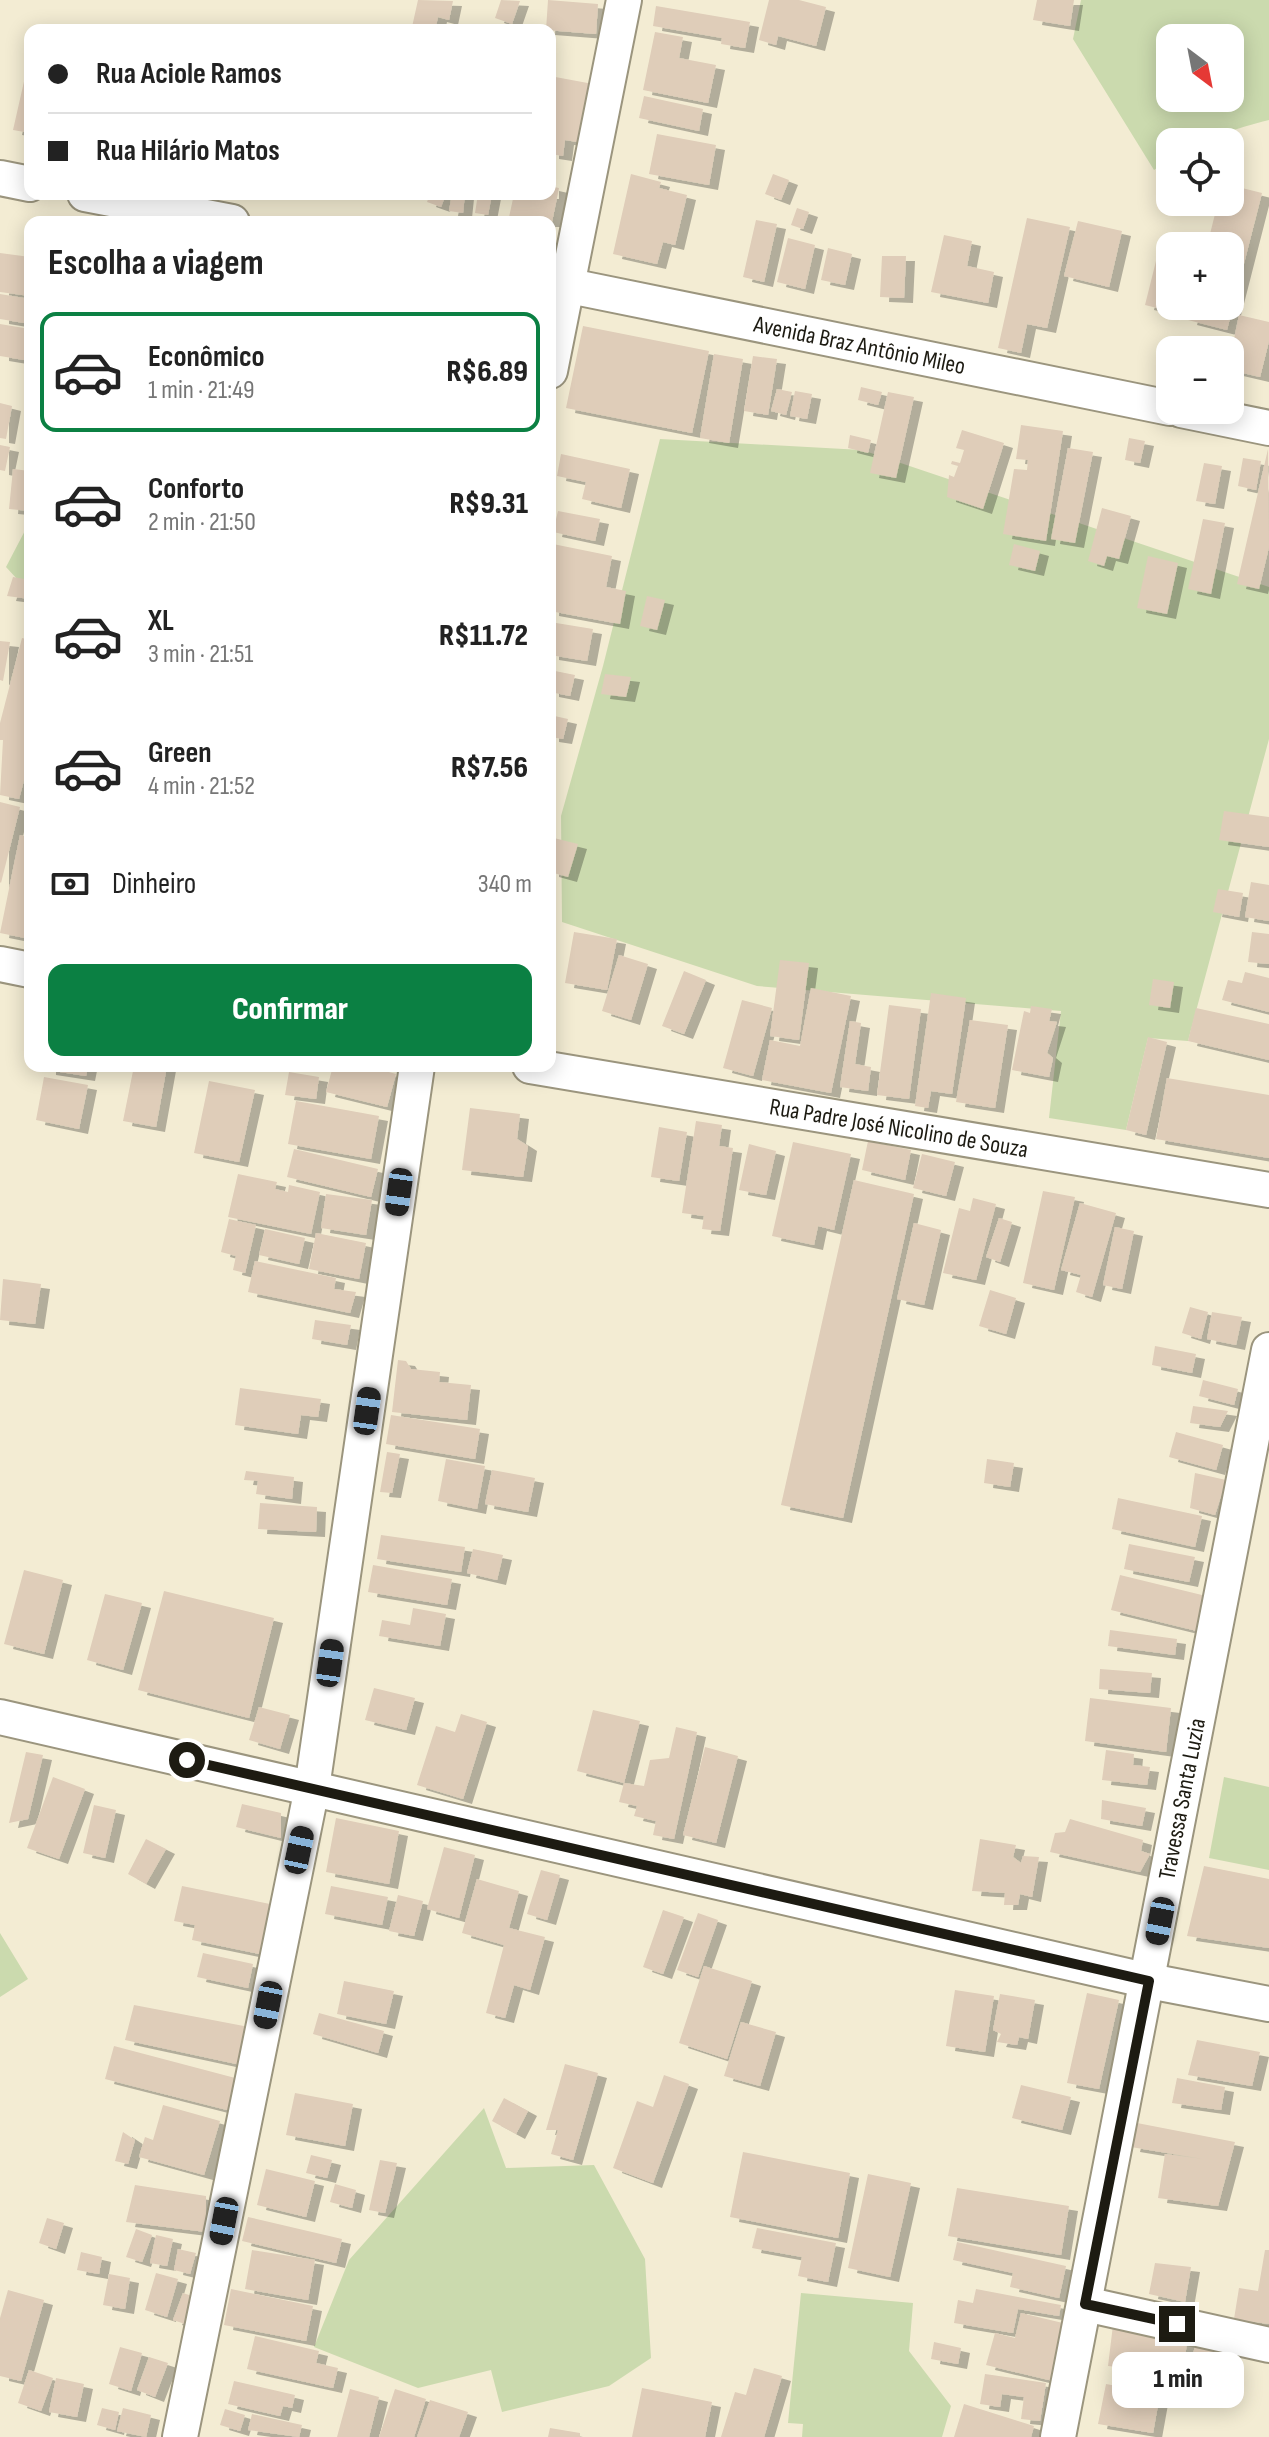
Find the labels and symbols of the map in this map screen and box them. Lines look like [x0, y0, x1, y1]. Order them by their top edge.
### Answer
north arrow [1156, 24, 1244, 112]
street label: Avenida Braz Antônio Mileo [750, 310, 968, 381]
street label: Rua Padre José Nicolino de Souza [767, 1092, 1030, 1164]
car [384, 1167, 414, 1217]
car [352, 1386, 382, 1436]
car [315, 1638, 345, 1688]
street label: Travessa Santa Luzia [1153, 1716, 1212, 1882]
route start [169, 1742, 205, 1778]
car [282, 1824, 316, 1876]
car [1144, 1895, 1176, 1947]
car [252, 1979, 284, 2031]
car [208, 2195, 240, 2247]
route end [1159, 2306, 1195, 2342]
callout: 1 min [1111, 2352, 1243, 2408]

